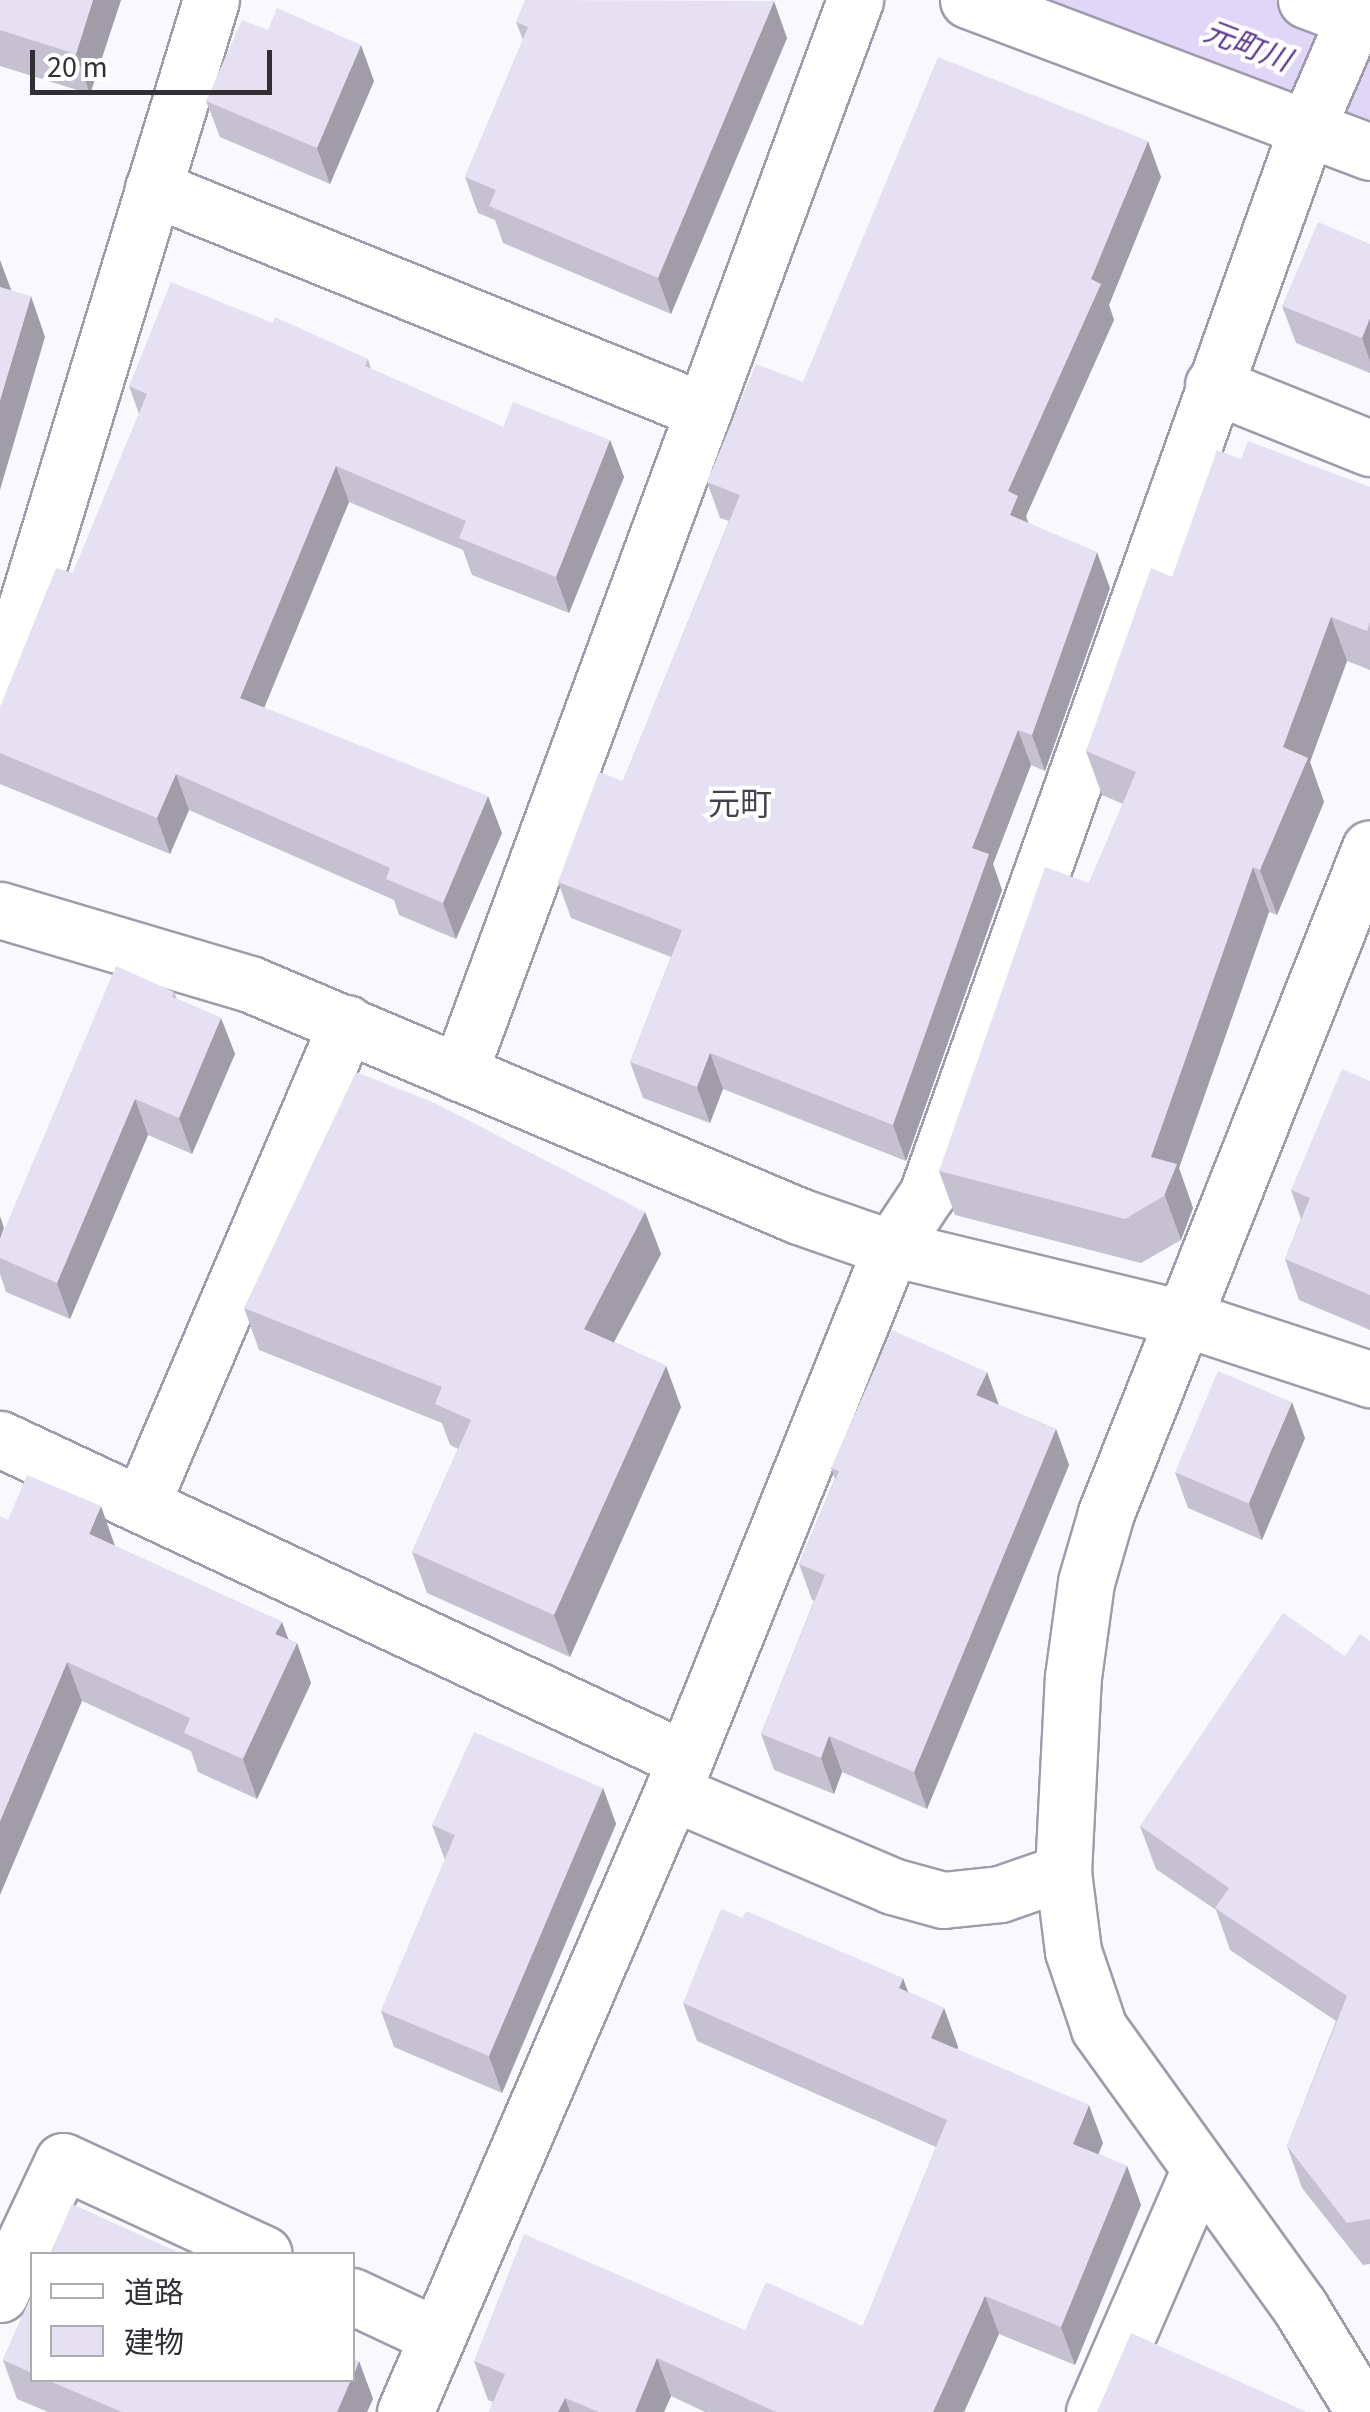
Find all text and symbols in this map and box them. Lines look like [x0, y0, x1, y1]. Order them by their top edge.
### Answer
water label: 元町川 [1199, 14, 1295, 80]
scale bar [35, 30, 278, 92]
text: 20 m [47, 46, 108, 89]
district label: 元町 [708, 786, 772, 824]
legend [30, 2252, 355, 2382]
text: 道路 [124, 2272, 184, 2315]
text: 建物 [124, 2322, 184, 2365]

